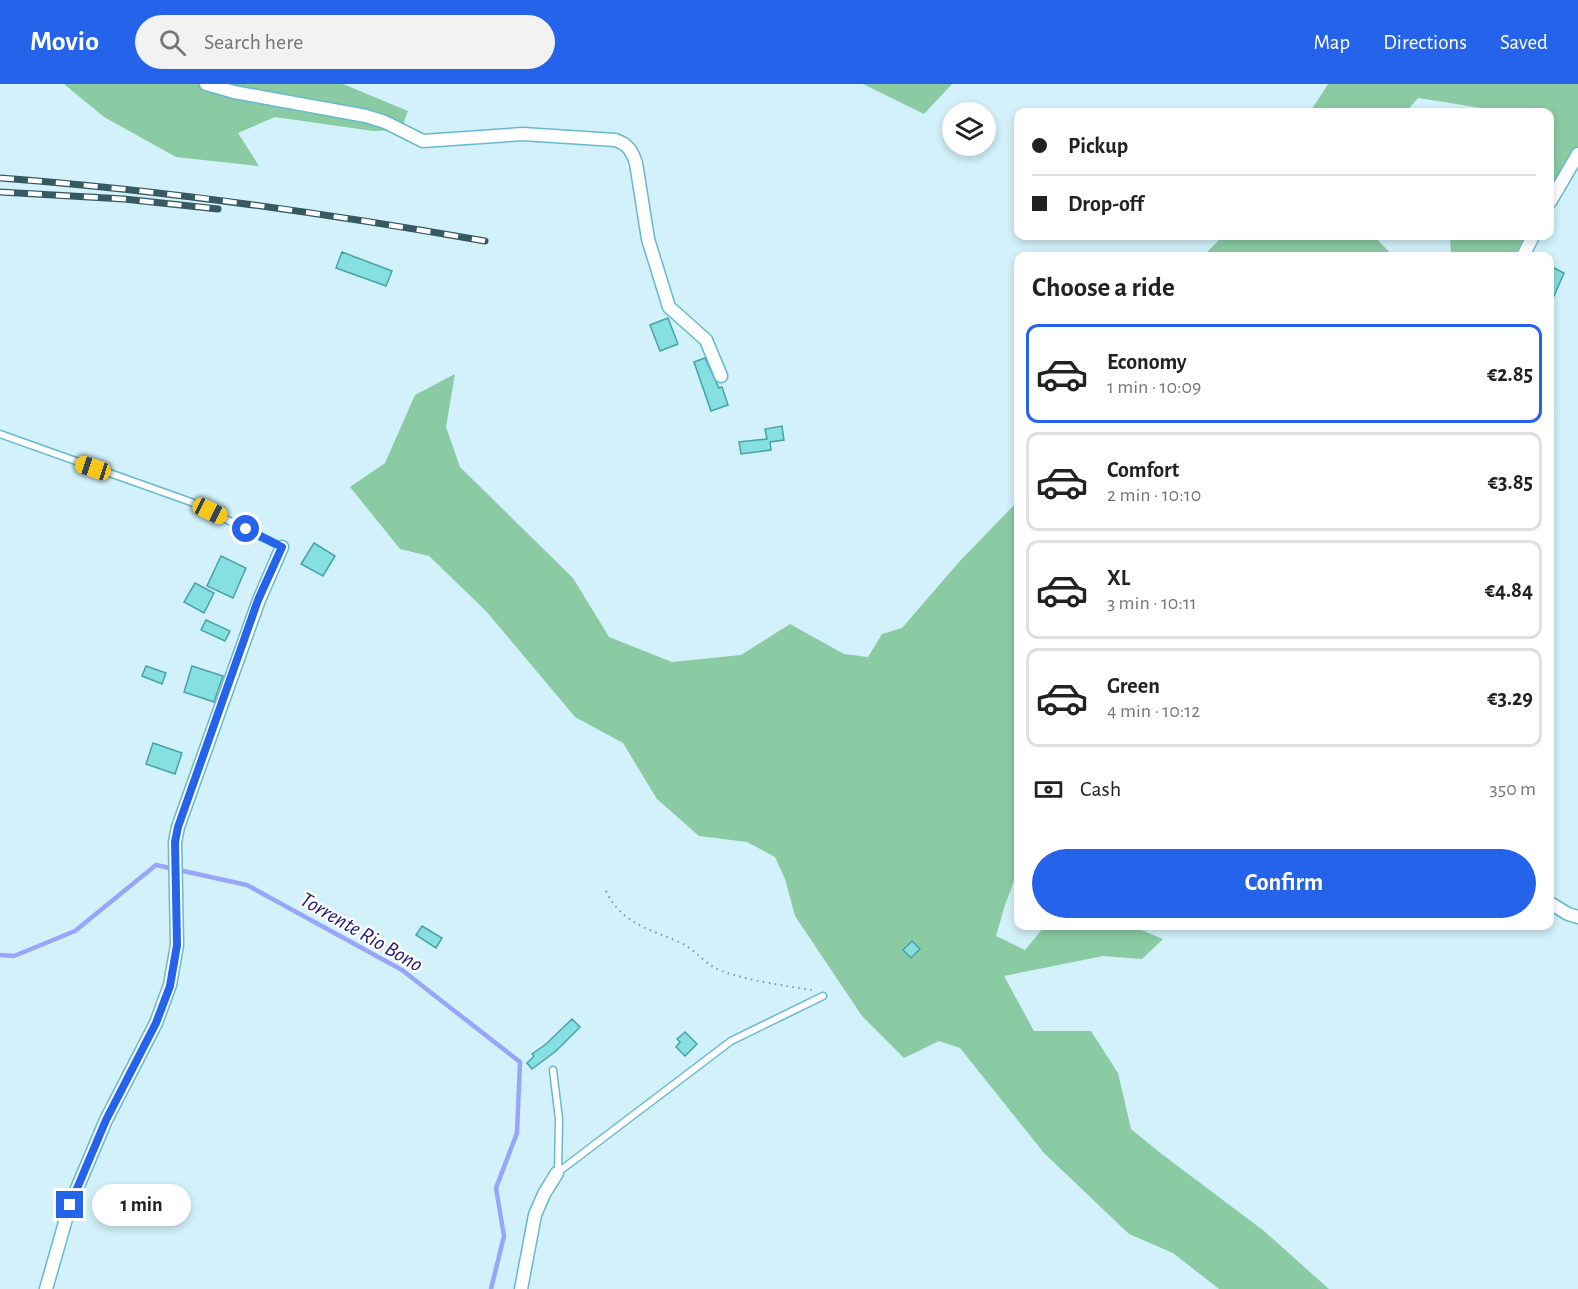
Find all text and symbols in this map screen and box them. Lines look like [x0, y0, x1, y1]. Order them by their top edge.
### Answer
search box [135, 15, 555, 69]
icon: search [156, 26, 189, 59]
text: Movio [30, 28, 99, 56]
text: Search here [204, 31, 303, 53]
text: Map [1314, 32, 1350, 53]
text: Directions [1383, 32, 1467, 53]
text: Saved [1500, 32, 1548, 53]
map controls [942, 102, 996, 156]
button: layers [942, 102, 996, 156]
text: Pickup [1068, 135, 1128, 157]
text: Drop-off [1068, 193, 1144, 215]
text: Choose a ride [1032, 274, 1175, 301]
icon: car [1035, 347, 1089, 401]
text: Economy [1107, 351, 1187, 373]
text: €2.85 [1487, 363, 1533, 385]
text: 1 min · 10:09 [1107, 377, 1202, 397]
car [73, 454, 113, 482]
icon: car [1035, 455, 1089, 509]
text: Comfort [1107, 459, 1179, 481]
text: €3.85 [1488, 471, 1533, 493]
text: 2 min · 10:10 [1107, 485, 1201, 505]
car [190, 495, 230, 527]
route start [232, 515, 259, 542]
icon: car [1035, 563, 1089, 617]
text: XL [1107, 567, 1130, 589]
text: €4.84 [1485, 579, 1533, 601]
text: 3 min · 10:11 [1107, 593, 1197, 613]
icon: car [1035, 671, 1089, 725]
text: Green [1107, 675, 1160, 697]
text: €3.29 [1487, 687, 1533, 709]
text: 4 min · 10:12 [1107, 701, 1200, 721]
icon: cash [1032, 773, 1065, 806]
text: Cash [1080, 778, 1121, 800]
text: 350 m [1490, 779, 1536, 799]
button: Confirm [1032, 849, 1536, 918]
water label: Torrente Rio Bono [296, 888, 427, 976]
callout: 1 min [91, 1184, 190, 1226]
route end [56, 1191, 83, 1218]
text: 1 min [120, 1195, 163, 1215]

